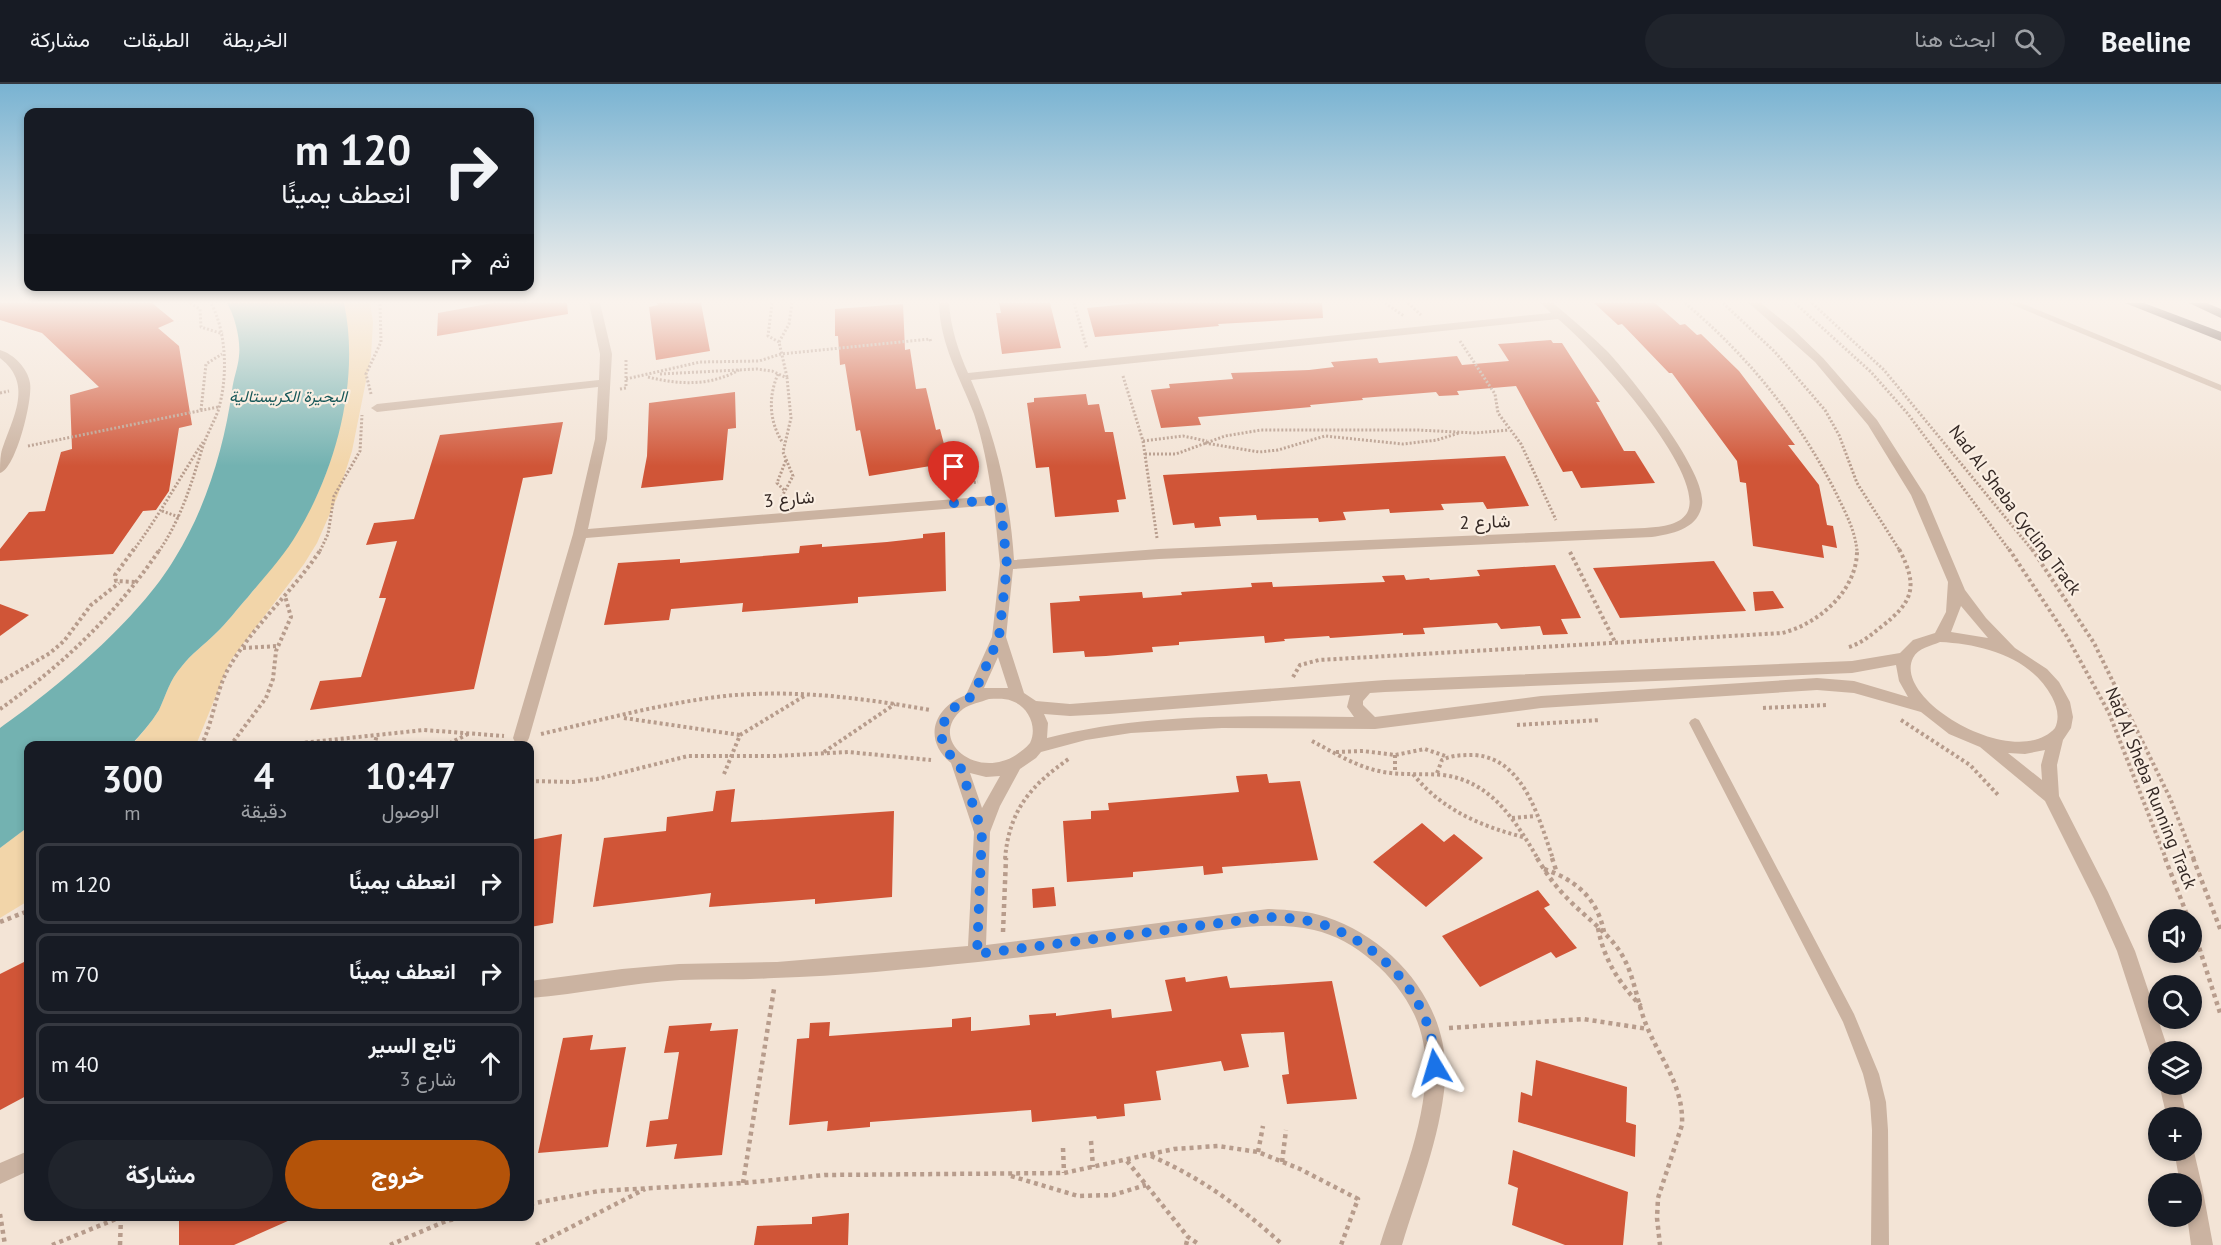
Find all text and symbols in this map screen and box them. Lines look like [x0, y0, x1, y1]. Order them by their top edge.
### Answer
search box [1645, 14, 2065, 68]
text: Beeline [2101, 23, 2191, 60]
text: ابحث هنا [1915, 25, 1996, 53]
icon: search [2011, 25, 2044, 58]
text: مشاركة [30, 26, 90, 53]
text: الطبقات [123, 26, 190, 53]
text: الخريطة [223, 26, 288, 53]
text: 120 m [295, 122, 411, 177]
icon: right [432, 132, 510, 210]
text: انعطف يمينًا [281, 176, 411, 210]
icon: right [444, 246, 477, 279]
text: ثم [489, 246, 510, 274]
water label: البحيرة الكريستالية [229, 386, 349, 407]
street label: Nad Al Sheba Cycling Track [1944, 420, 2087, 600]
pin [928, 441, 979, 503]
icon: arrive [937, 450, 970, 483]
street label: شارع 3 [763, 485, 815, 513]
street label: شارع 2 [1459, 509, 1511, 535]
street label: Nad Al Sheba Running Track [2100, 683, 2203, 893]
text: 4 [254, 752, 274, 799]
text: 10:47 [365, 752, 456, 799]
text: 300 [102, 755, 163, 802]
text: دقيقة [241, 798, 287, 824]
text: الوصول [382, 798, 439, 824]
text: m [124, 800, 141, 826]
text: انعطف يمينًا [349, 867, 456, 895]
icon: right [474, 867, 507, 900]
text: 120 m [51, 870, 111, 898]
map controls [2148, 909, 2202, 1227]
button: sound [2148, 909, 2202, 963]
text: انعطف يمينًا [349, 957, 456, 985]
icon: right [474, 957, 507, 990]
text: 70 m [51, 960, 99, 988]
button: search [2148, 975, 2202, 1029]
text: تابع السير [368, 1031, 456, 1059]
position arrow [1403, 1035, 1467, 1099]
button: layers [2148, 1041, 2202, 1095]
icon: ahead [474, 1047, 507, 1080]
text: 40 m [51, 1050, 99, 1078]
text: شارع 3 [400, 1066, 456, 1092]
button: + [2148, 1107, 2202, 1161]
button: مشاركة [48, 1140, 273, 1209]
button: خروج [285, 1140, 510, 1209]
button: − [2148, 1173, 2202, 1227]

